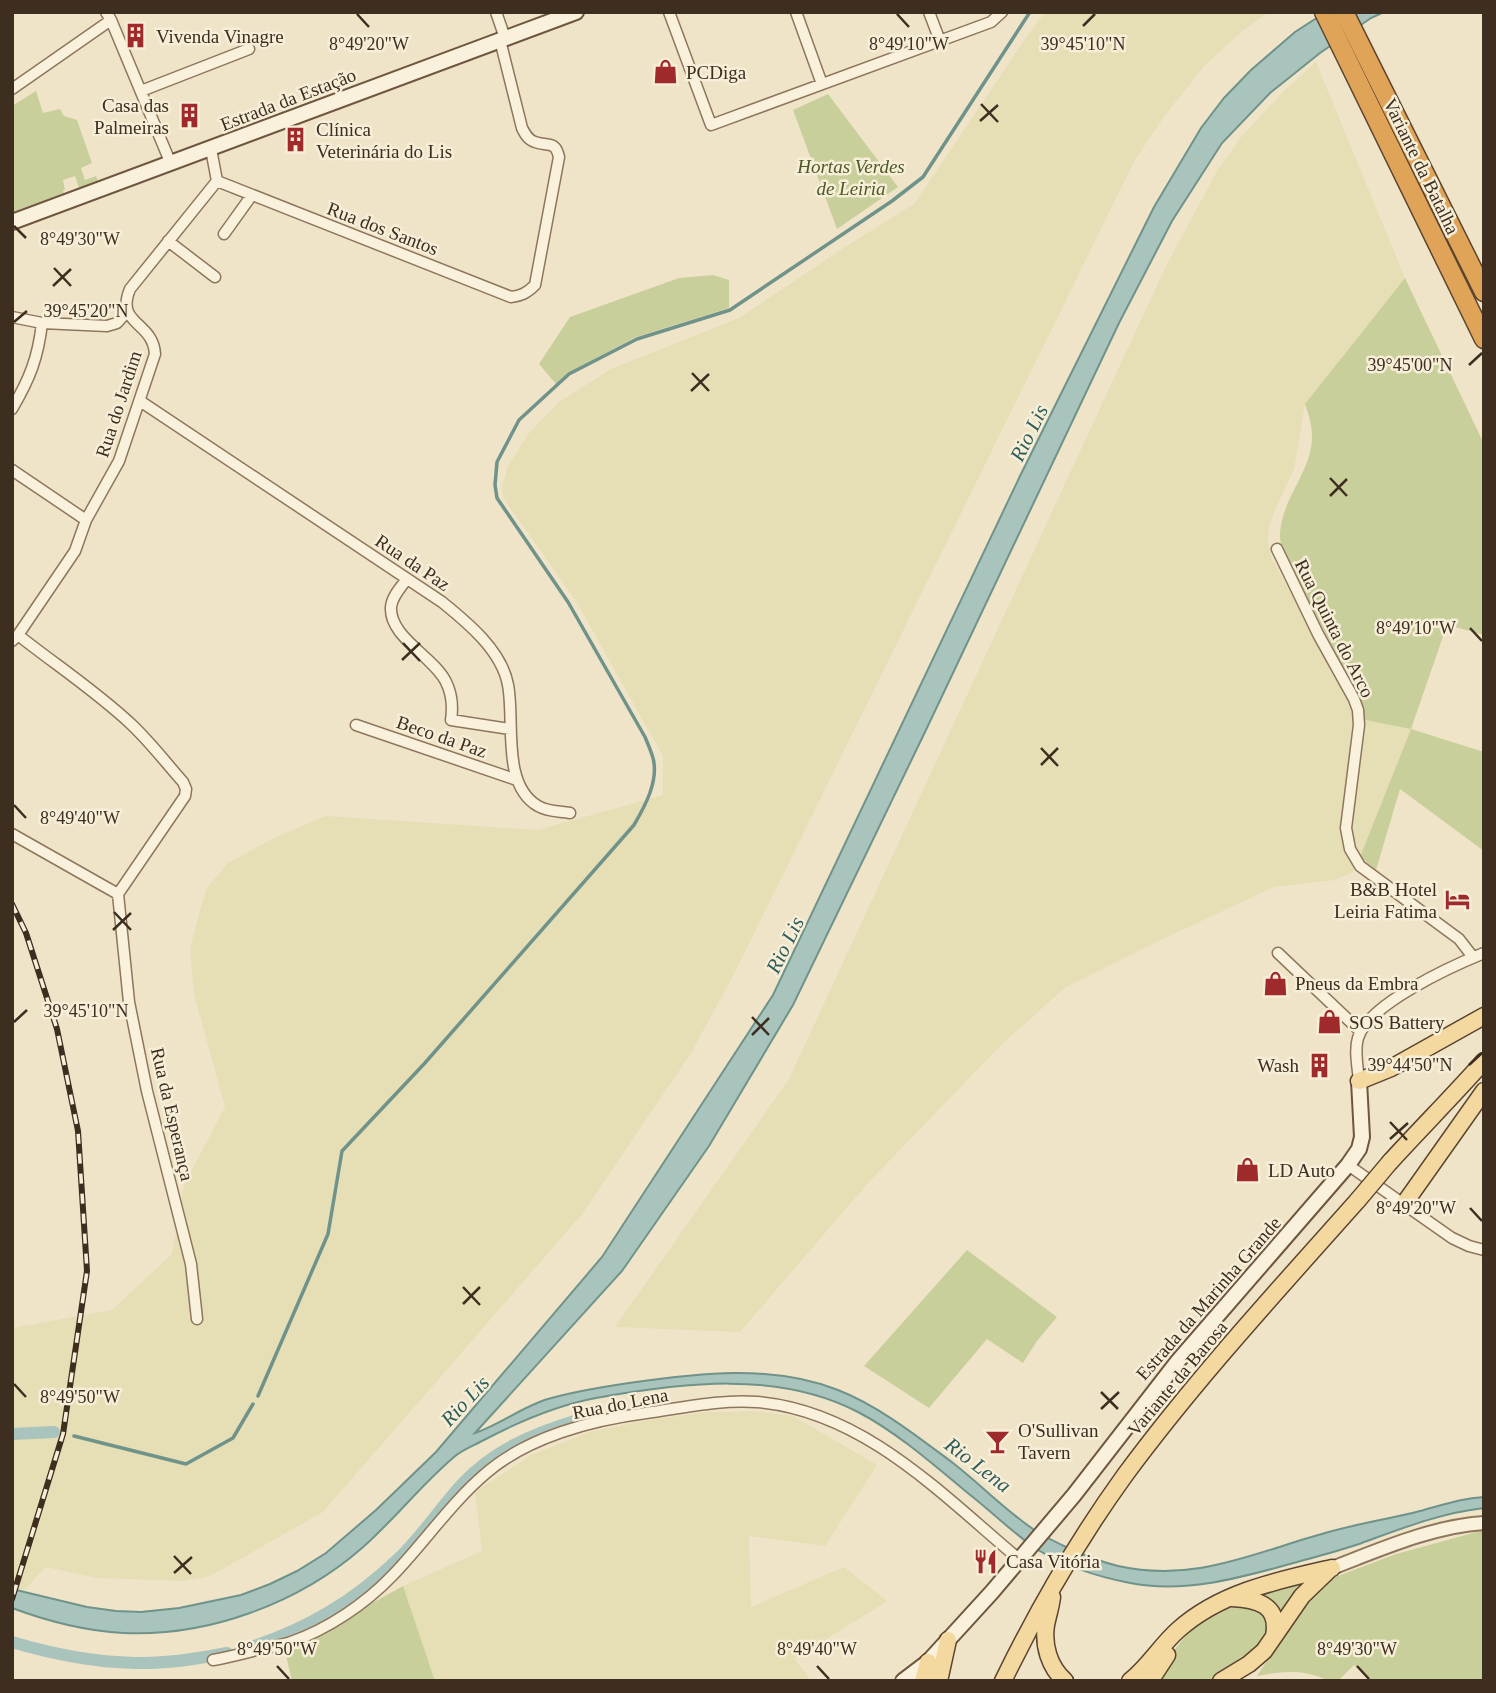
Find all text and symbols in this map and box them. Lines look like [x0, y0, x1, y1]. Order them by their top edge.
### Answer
building icon: Vivenda Vinagre [122, 22, 150, 50]
place label: Vivenda Vinagre [156, 26, 284, 47]
text: 8°49'20"W [329, 34, 409, 54]
text: 8°49'10"W [869, 34, 949, 54]
text: 39°45'10"N [1041, 34, 1125, 54]
shop icon: PCDiga [652, 58, 680, 86]
place label: PCDiga [686, 62, 747, 83]
street label: Estrada da Estação [217, 64, 359, 135]
place label: Casa das Palmeiras [94, 95, 169, 138]
street label: Variante da Batalha [1380, 95, 1464, 238]
building icon: Casa das Palmeiras [175, 102, 203, 130]
place label: Clínica Veterinária do Lis [316, 119, 452, 162]
building icon: Clínica Veterinária do Lis [282, 126, 310, 154]
park label: Hortas Verdes de Leiria [796, 156, 905, 199]
street label: Rua dos Santos [324, 198, 441, 259]
text: 8°49'30"W [40, 229, 120, 249]
text: 39°45'20"N [44, 301, 128, 321]
street label: Rua do Jardim [91, 348, 146, 460]
text: 39°45'00"N [1368, 355, 1452, 375]
water label: Rio Lis [1005, 401, 1053, 466]
street label: Rua da Paz [371, 530, 454, 595]
street label: Rua Quinta do Arco [1291, 556, 1379, 701]
text: 8°49'10"W [1376, 618, 1456, 638]
street label: Beco da Paz [394, 711, 490, 762]
text: 8°49'40"W [40, 808, 120, 828]
place label: B&B Hotel Leiria Fatima [1334, 879, 1438, 922]
hotel icon: B&B Hotel Leiria Fatima [1443, 886, 1471, 914]
water label: Rio Lis [761, 913, 809, 978]
shop icon: Pneus da Embra [1261, 969, 1289, 997]
place label: Pneus da Embra [1295, 973, 1419, 994]
text: 39°45'10"N [44, 1001, 128, 1021]
shop icon: SOS Battery [1315, 1008, 1343, 1036]
place label: SOS Battery [1349, 1012, 1445, 1033]
street label: Rua da Esperança [147, 1045, 198, 1183]
building icon: Wash [1305, 1051, 1333, 1079]
place label: Wash [1257, 1055, 1299, 1076]
text: 39°44'50"N [1368, 1055, 1452, 1075]
shop icon: LD Auto [1234, 1156, 1262, 1184]
place label: LD Auto [1268, 1160, 1335, 1181]
text: 8°49'20"W [1376, 1198, 1456, 1218]
street label: Estrada da Marinha Grande [1132, 1212, 1285, 1384]
street label: Variante da Barosa [1123, 1316, 1232, 1440]
water label: Rio Lis [435, 1371, 494, 1432]
street label: Rua do Lena [570, 1384, 670, 1423]
text: 8°49'50"W [40, 1387, 120, 1407]
place label: O'Sullivan Tavern [1018, 1420, 1099, 1463]
bar icon: O'Sullivan Tavern [984, 1427, 1012, 1455]
water label: Rio Lena [939, 1432, 1016, 1498]
restaurant icon: Casa Vitória [972, 1547, 1000, 1575]
place label: Casa Vitória [1006, 1551, 1101, 1572]
text: 8°49'50"W [237, 1639, 317, 1659]
text: 8°49'40"W [777, 1639, 857, 1659]
text: 8°49'30"W [1317, 1639, 1397, 1659]

